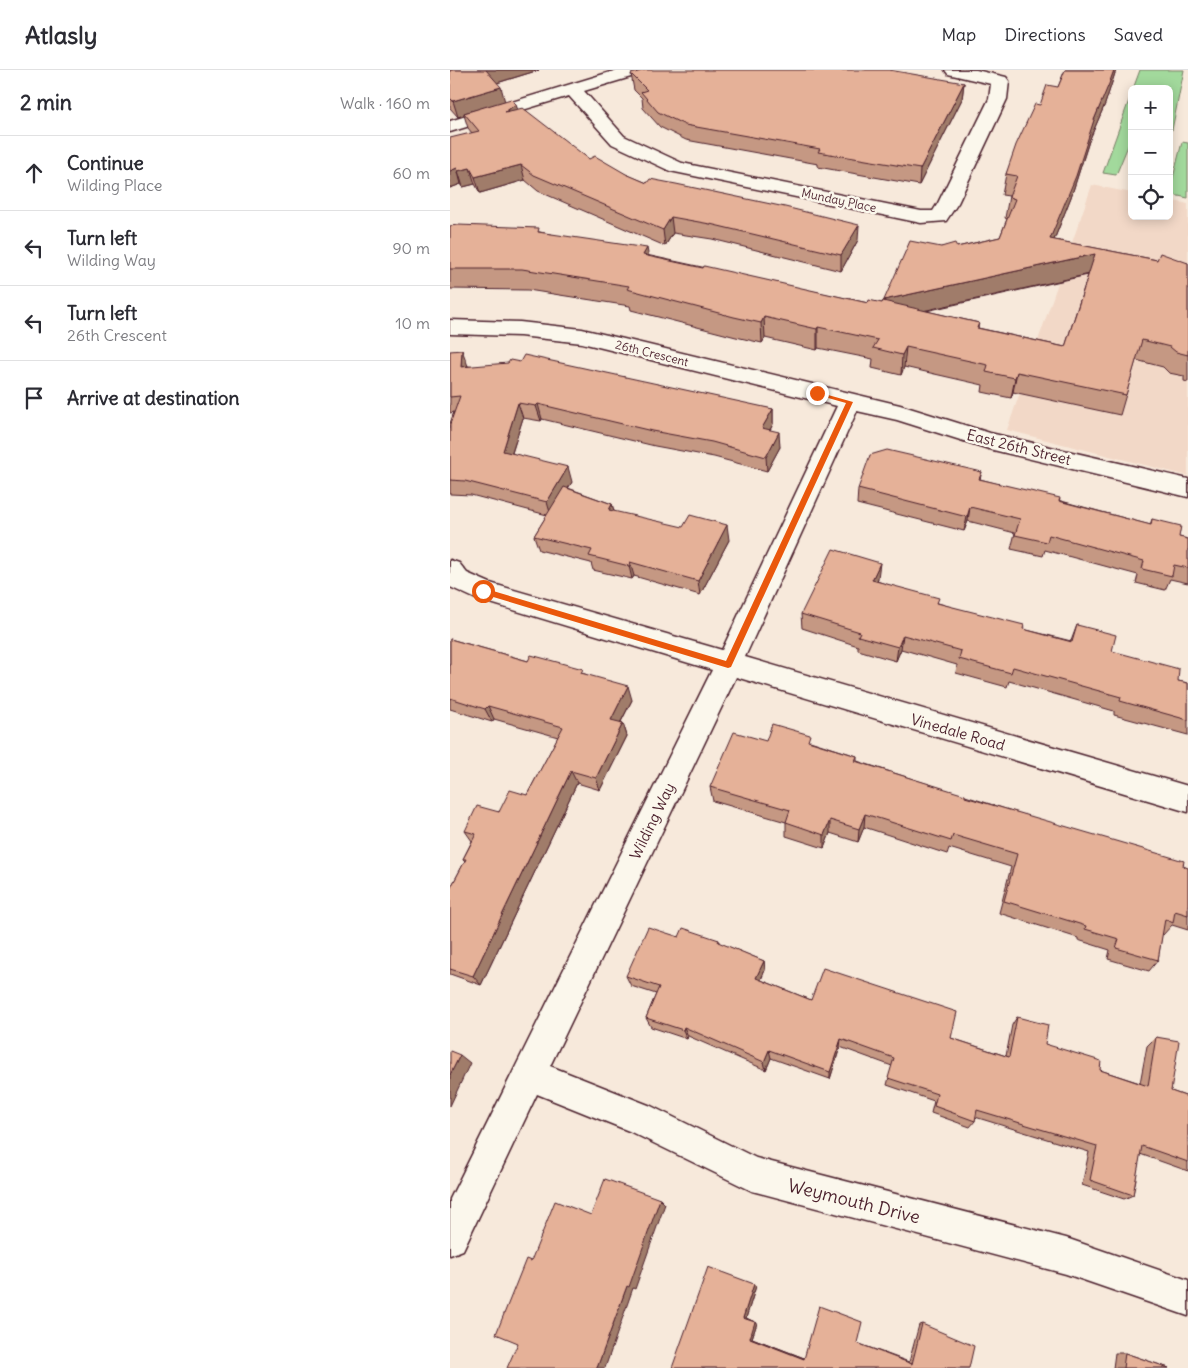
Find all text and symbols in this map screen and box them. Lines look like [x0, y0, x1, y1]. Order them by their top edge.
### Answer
text: Atlasly [25, 20, 97, 50]
text: Map [941, 23, 976, 46]
text: Directions [1004, 23, 1086, 46]
text: Saved [1114, 23, 1163, 46]
map controls [1128, 85, 1173, 220]
button: + [1128, 85, 1173, 130]
text: 2 min [20, 89, 72, 116]
text: Walk · 160 m [340, 93, 430, 113]
button: − [1128, 130, 1173, 175]
text: Continue [67, 151, 144, 175]
icon: ahead [20, 159, 48, 187]
text: 60 m [392, 163, 430, 183]
text: Wilding Place [67, 175, 162, 195]
button: locate [1128, 175, 1173, 220]
street label: Munday Place [800, 185, 878, 215]
text: Turn left [67, 226, 137, 250]
icon: left [20, 234, 48, 262]
text: 90 m [392, 238, 430, 258]
text: Wilding Way [67, 250, 156, 270]
text: Turn left [67, 301, 137, 325]
icon: left [20, 309, 48, 337]
text: 10 m [395, 313, 430, 333]
text: 26th Crescent [67, 325, 167, 345]
street label: 26th Crescent [614, 337, 690, 369]
route end [806, 382, 829, 405]
icon: arrive [20, 384, 48, 412]
text: Arrive at destination [67, 386, 240, 410]
street label: East 26th Street [965, 425, 1073, 469]
route start [472, 580, 495, 603]
street label: Vinedale Road [909, 709, 1007, 755]
street label: Wilding Way [625, 779, 679, 863]
street label: Weymouth Drive [786, 1173, 922, 1229]

